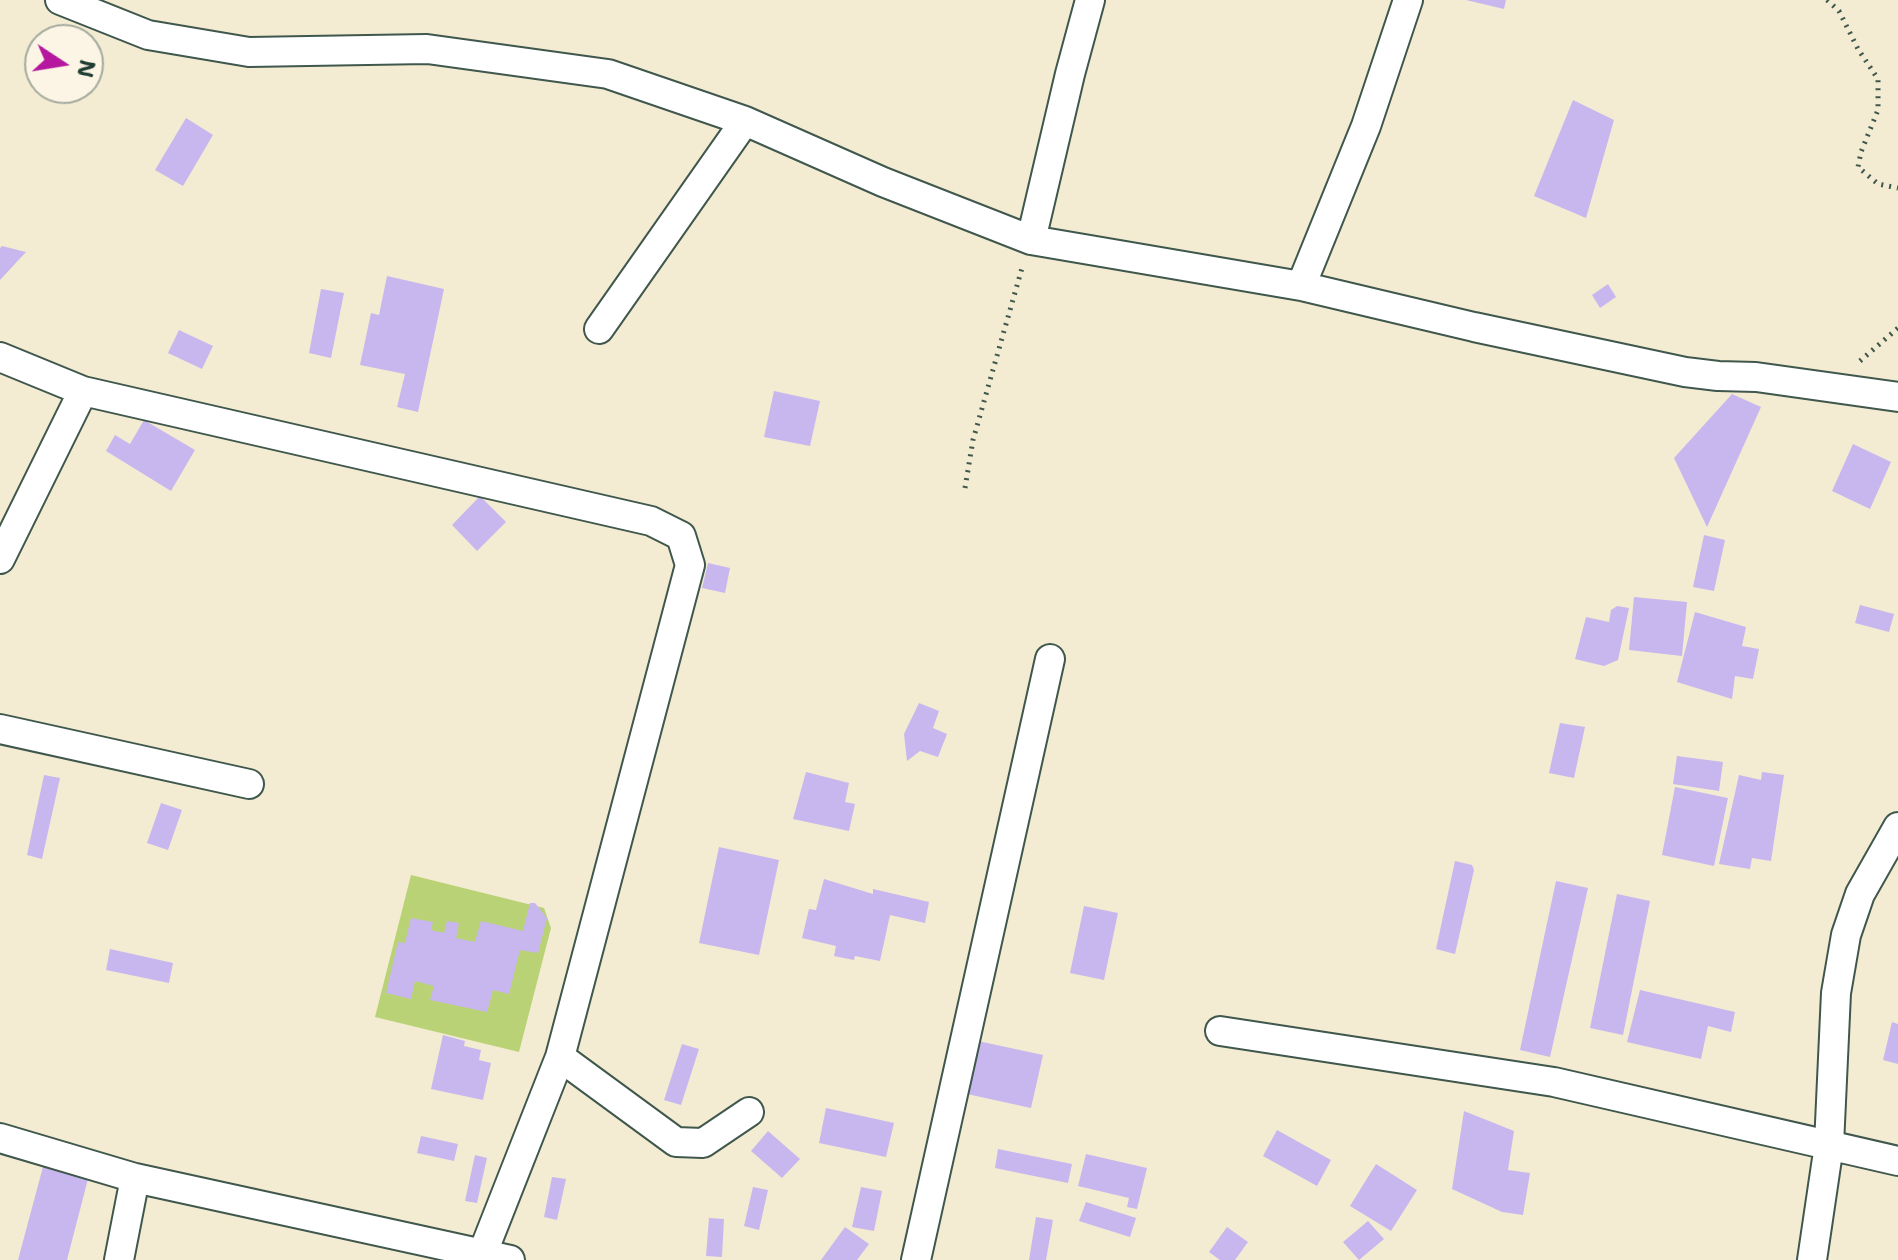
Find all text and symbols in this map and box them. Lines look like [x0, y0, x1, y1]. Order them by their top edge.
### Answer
north arrow [24, 24, 104, 104]
text: N [70, 57, 102, 80]

